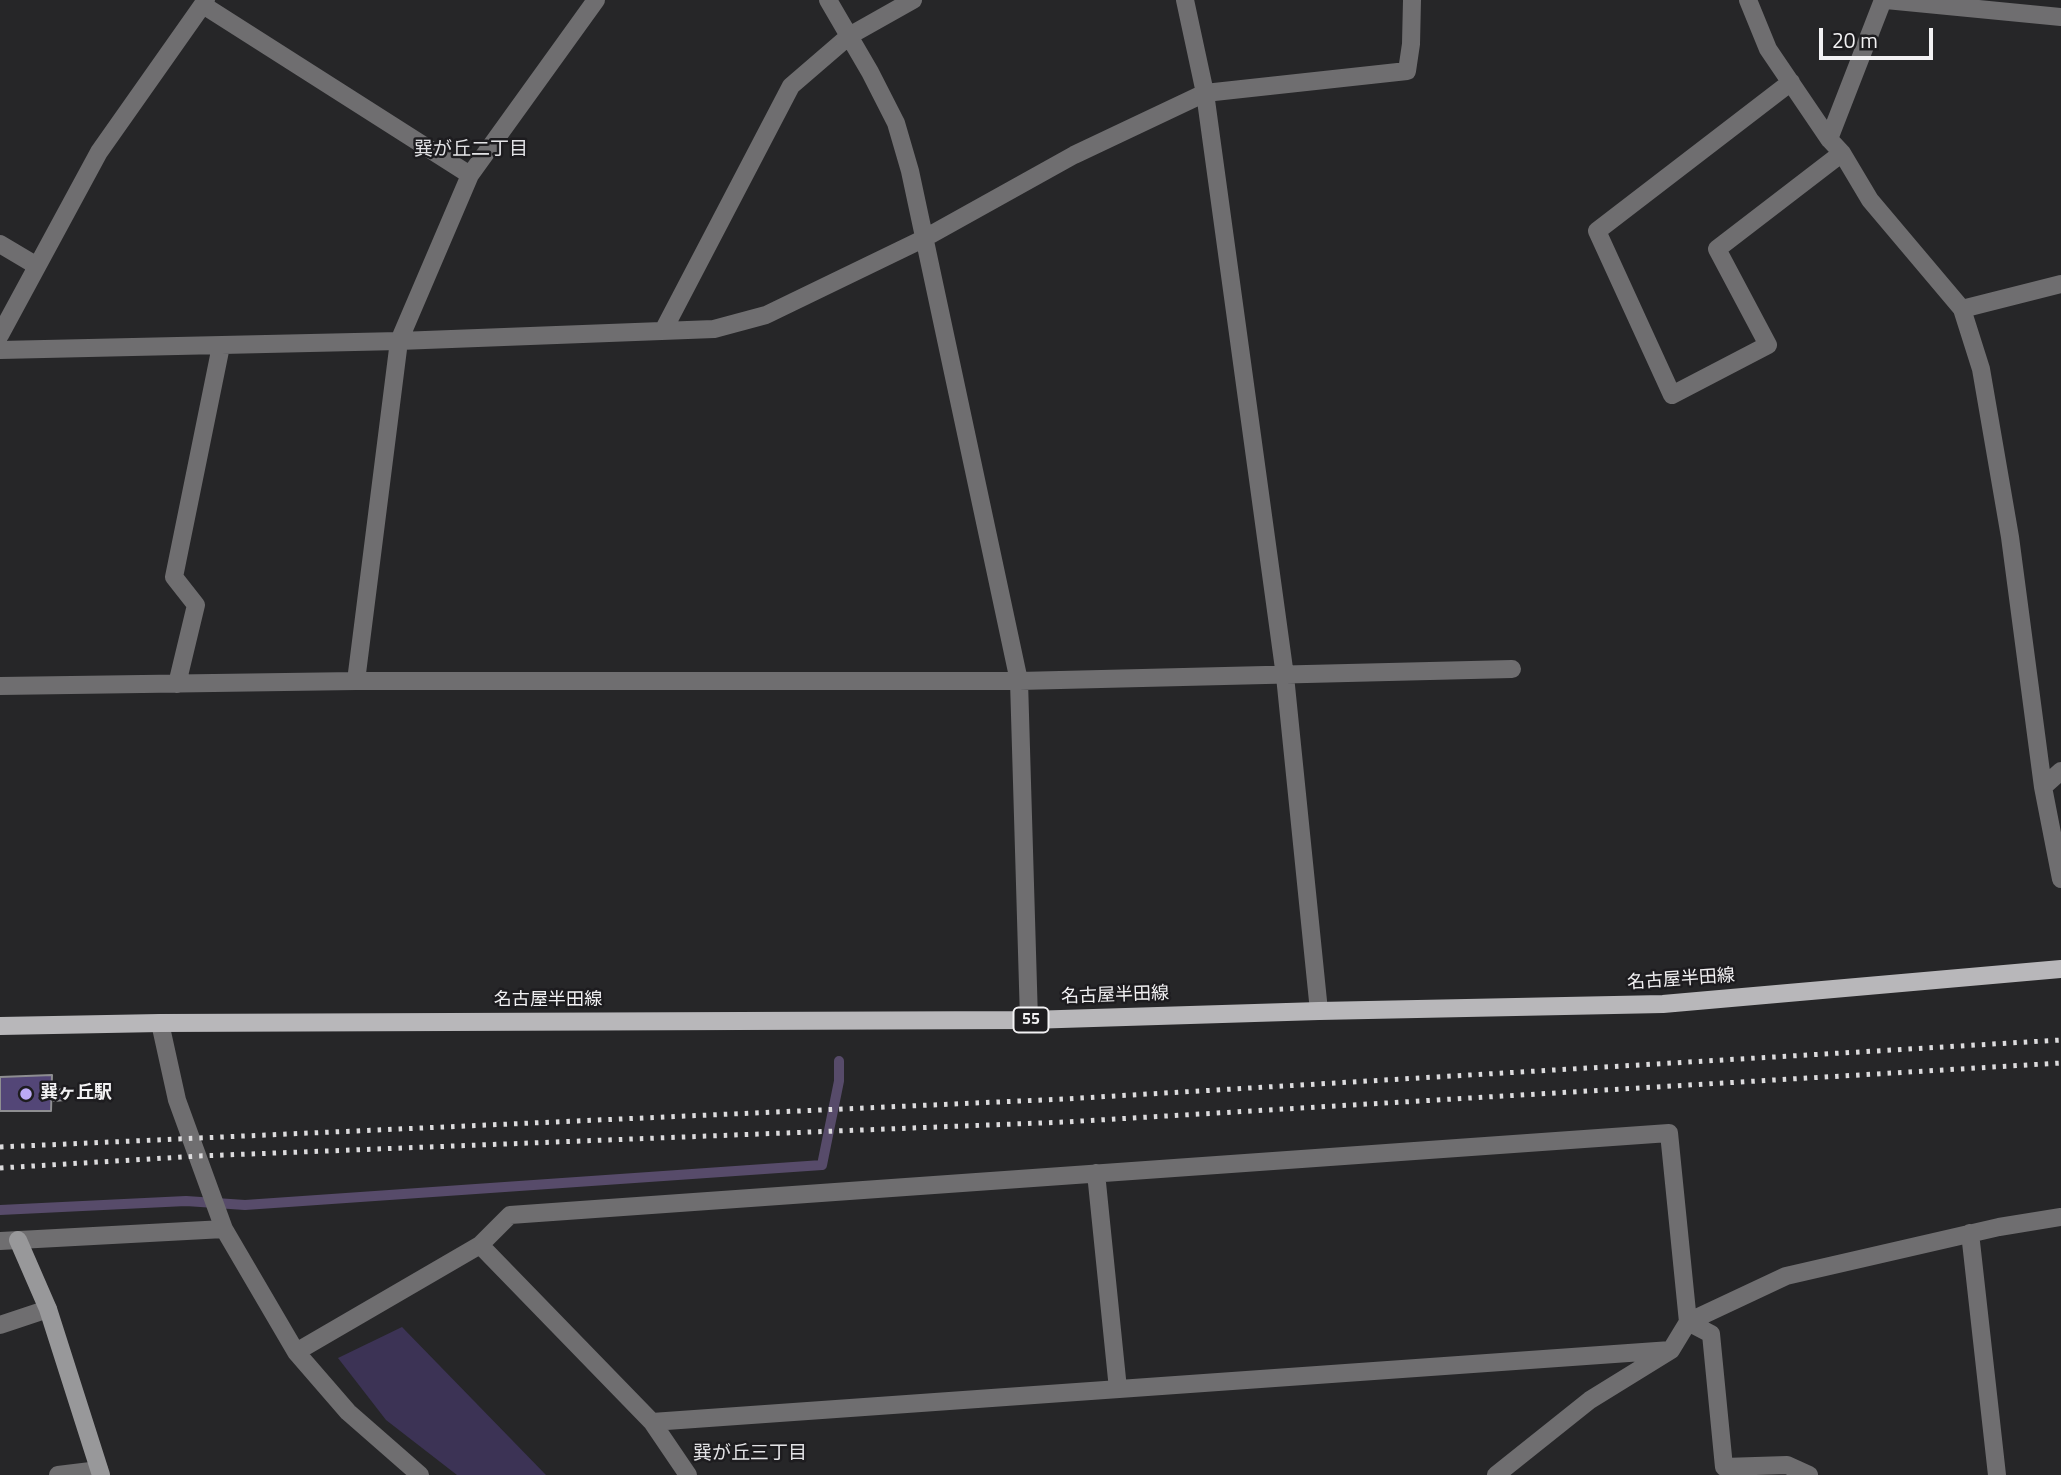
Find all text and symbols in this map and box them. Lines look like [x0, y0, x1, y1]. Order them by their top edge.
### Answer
scale bar [1823, 14, 1937, 58]
text: 20 m [1832, 24, 1878, 56]
district label: 巽が丘二丁目 [414, 139, 528, 161]
street label: 名古屋半田線 [1626, 965, 1736, 995]
street label: 名古屋半田線 [1061, 983, 1169, 1009]
street label: 名古屋半田線 [494, 990, 602, 1012]
road number: 55 [1014, 1008, 1048, 1032]
place label: 巽ヶ丘駅 [40, 1083, 112, 1105]
marker: 巽ヶ丘駅 [18, 1086, 34, 1102]
district label: 巽が丘三丁目 [693, 1443, 807, 1465]

